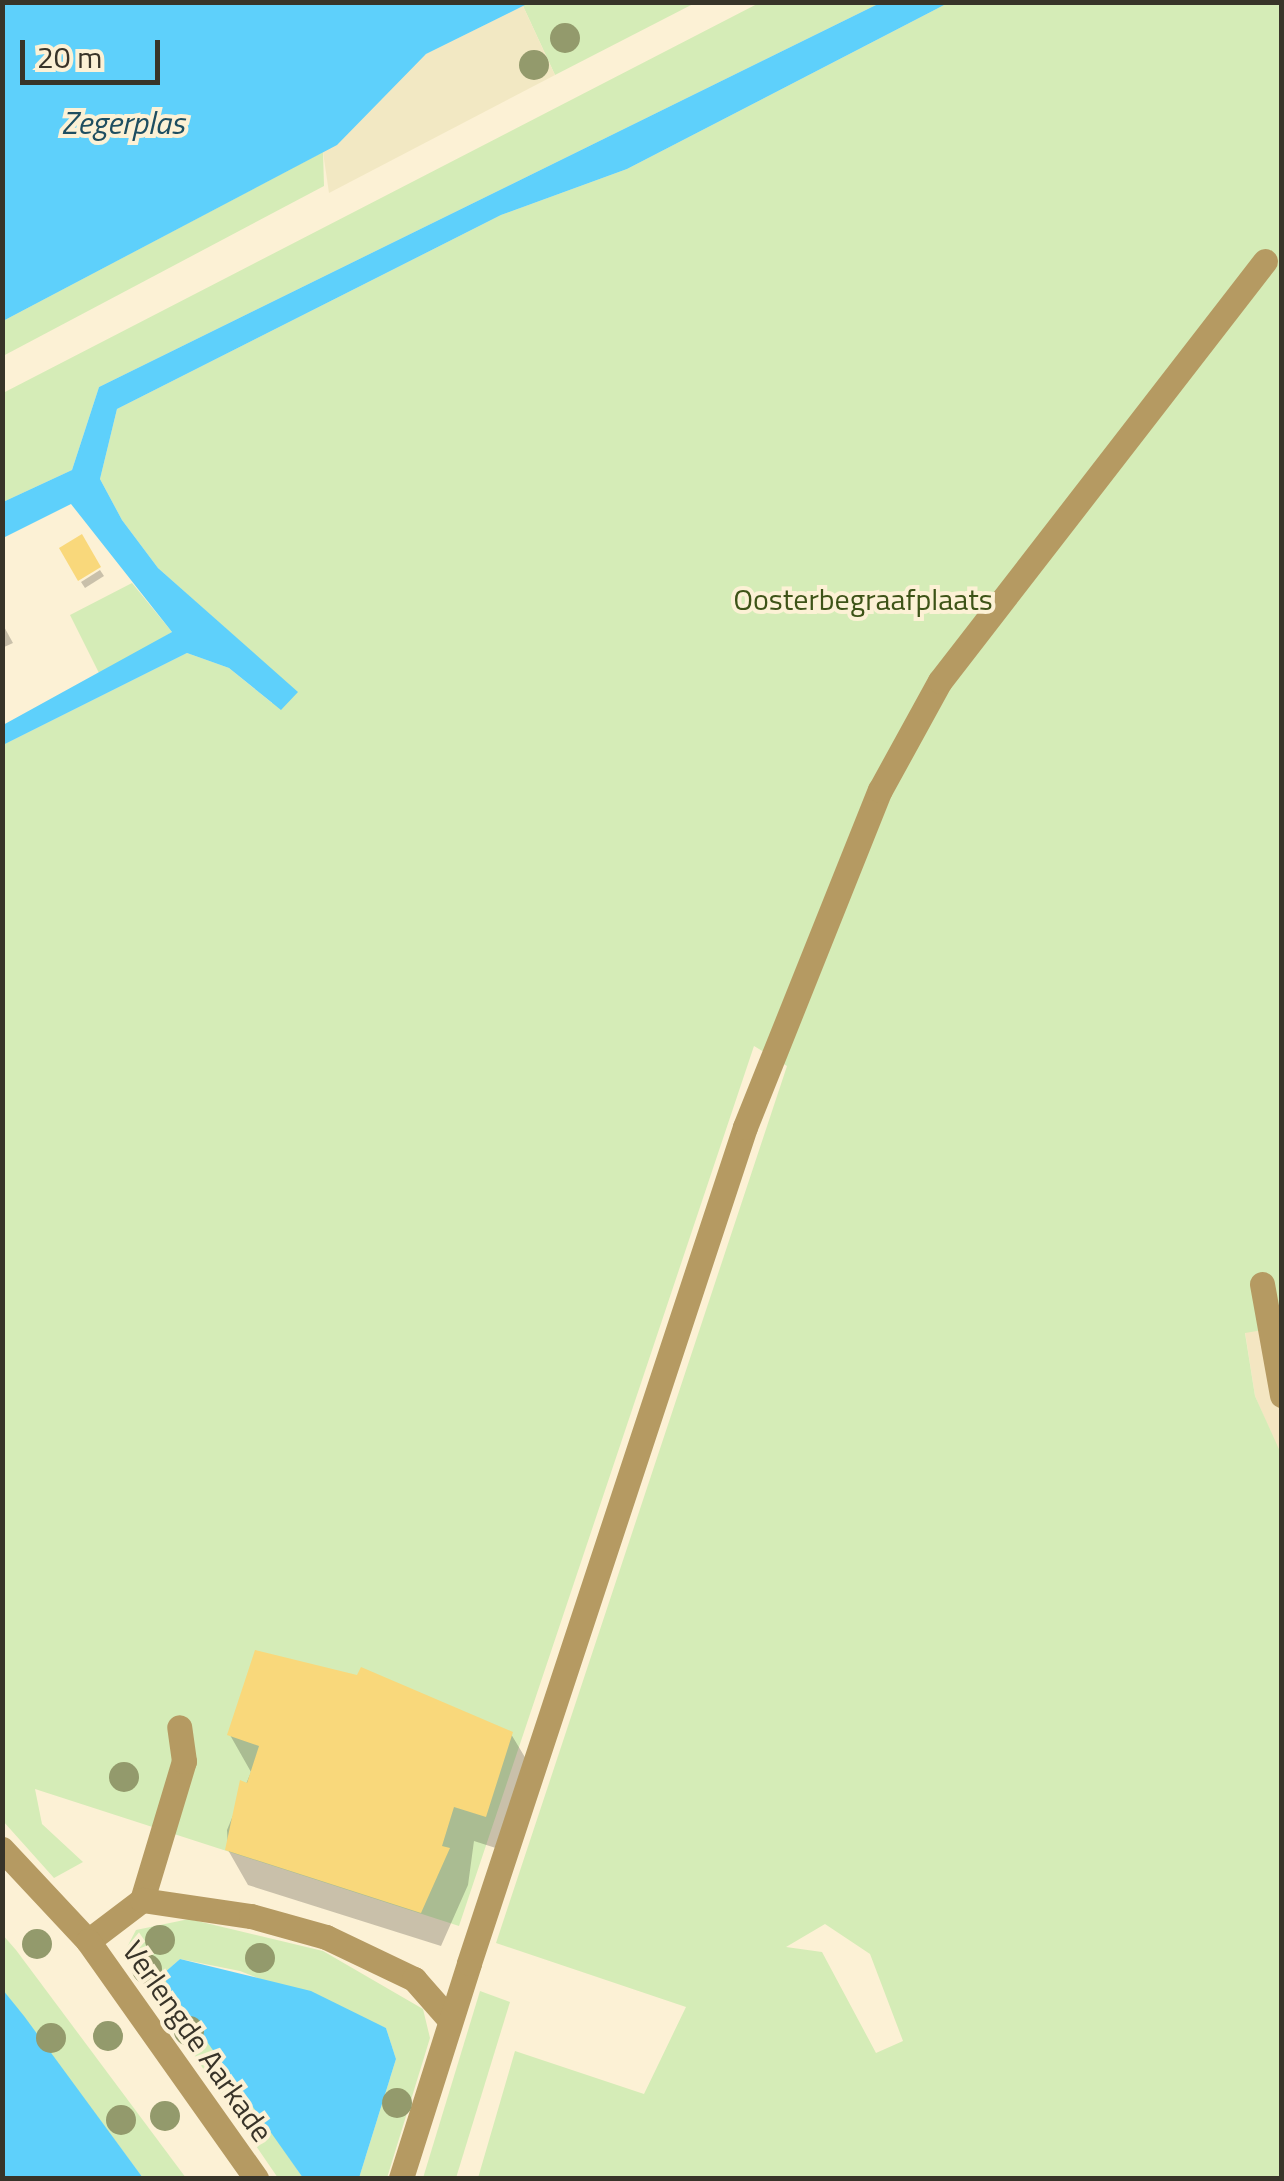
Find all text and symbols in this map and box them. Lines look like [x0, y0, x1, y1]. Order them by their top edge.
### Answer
scale bar [25, 20, 165, 82]
text: 20 m [37, 34, 102, 80]
water label: Zegerplas [62, 103, 184, 141]
park label: Oosterbegraafplaats [733, 581, 993, 617]
street label: Verlengde Aarkade [115, 1934, 281, 2148]

